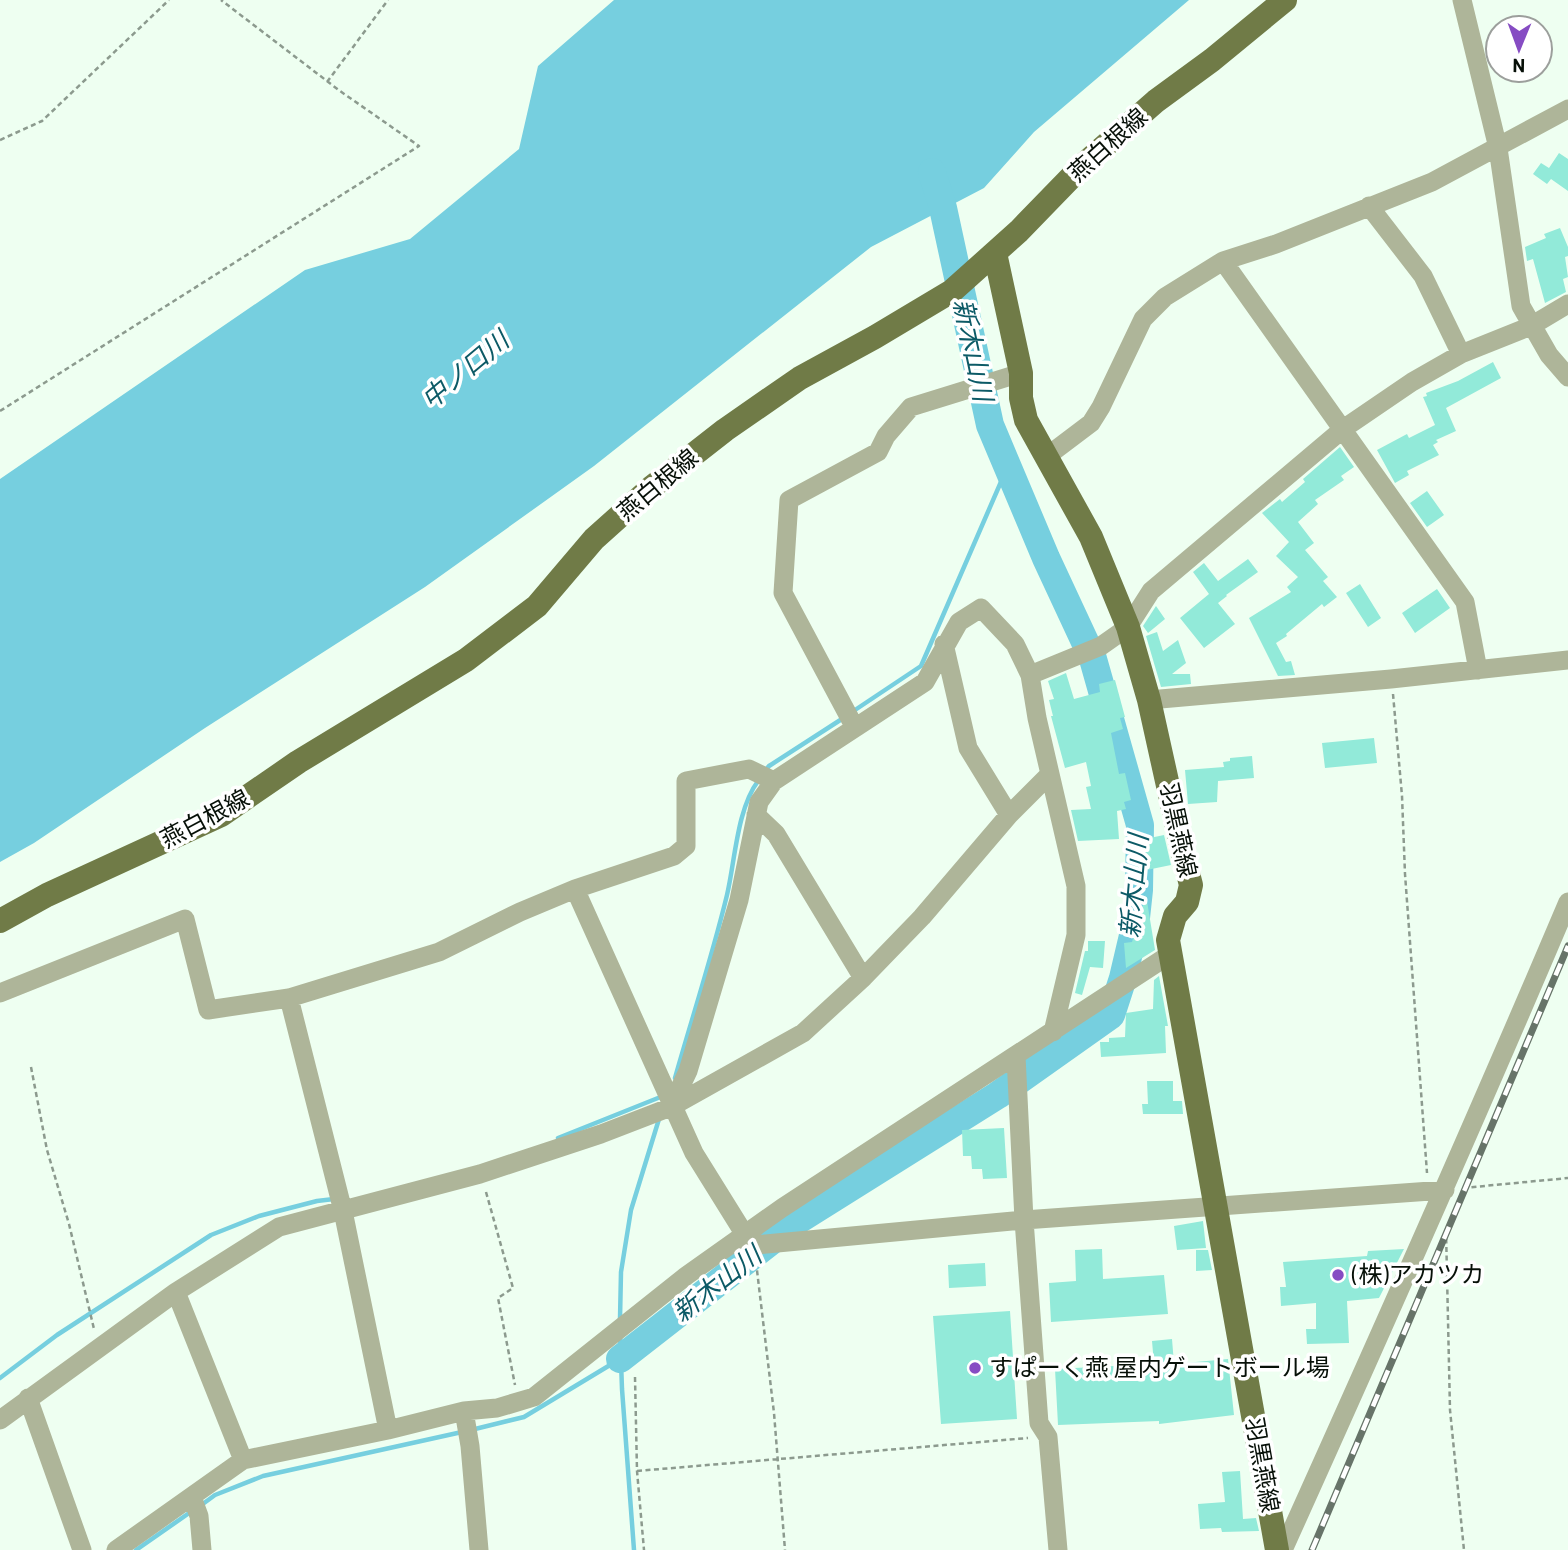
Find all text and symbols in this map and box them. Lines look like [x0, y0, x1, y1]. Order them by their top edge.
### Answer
north arrow [1484, 14, 1554, 84]
text: N [1512, 55, 1525, 78]
street label: 燕白根線 [1062, 101, 1152, 187]
water label: 新木山川 [948, 296, 1001, 407]
water label: 中ノ口川 [414, 322, 516, 414]
street label: 燕白根線 [611, 442, 703, 526]
street label: 羽黒燕線 [1155, 780, 1204, 880]
street label: 燕白根線 [155, 782, 253, 853]
water label: 新木山川 [1113, 830, 1153, 939]
water label: 新木山川 [666, 1237, 769, 1327]
place label: (株)アカツカ [1351, 1259, 1485, 1288]
marker: (株)アカツカ [1330, 1267, 1346, 1283]
place label: すぱーく燕 屋内ゲートボール場 [989, 1352, 1330, 1381]
marker: すぱーく燕 屋内ゲートボール場 [967, 1360, 983, 1376]
street label: 羽黒燕線 [1241, 1415, 1286, 1515]

